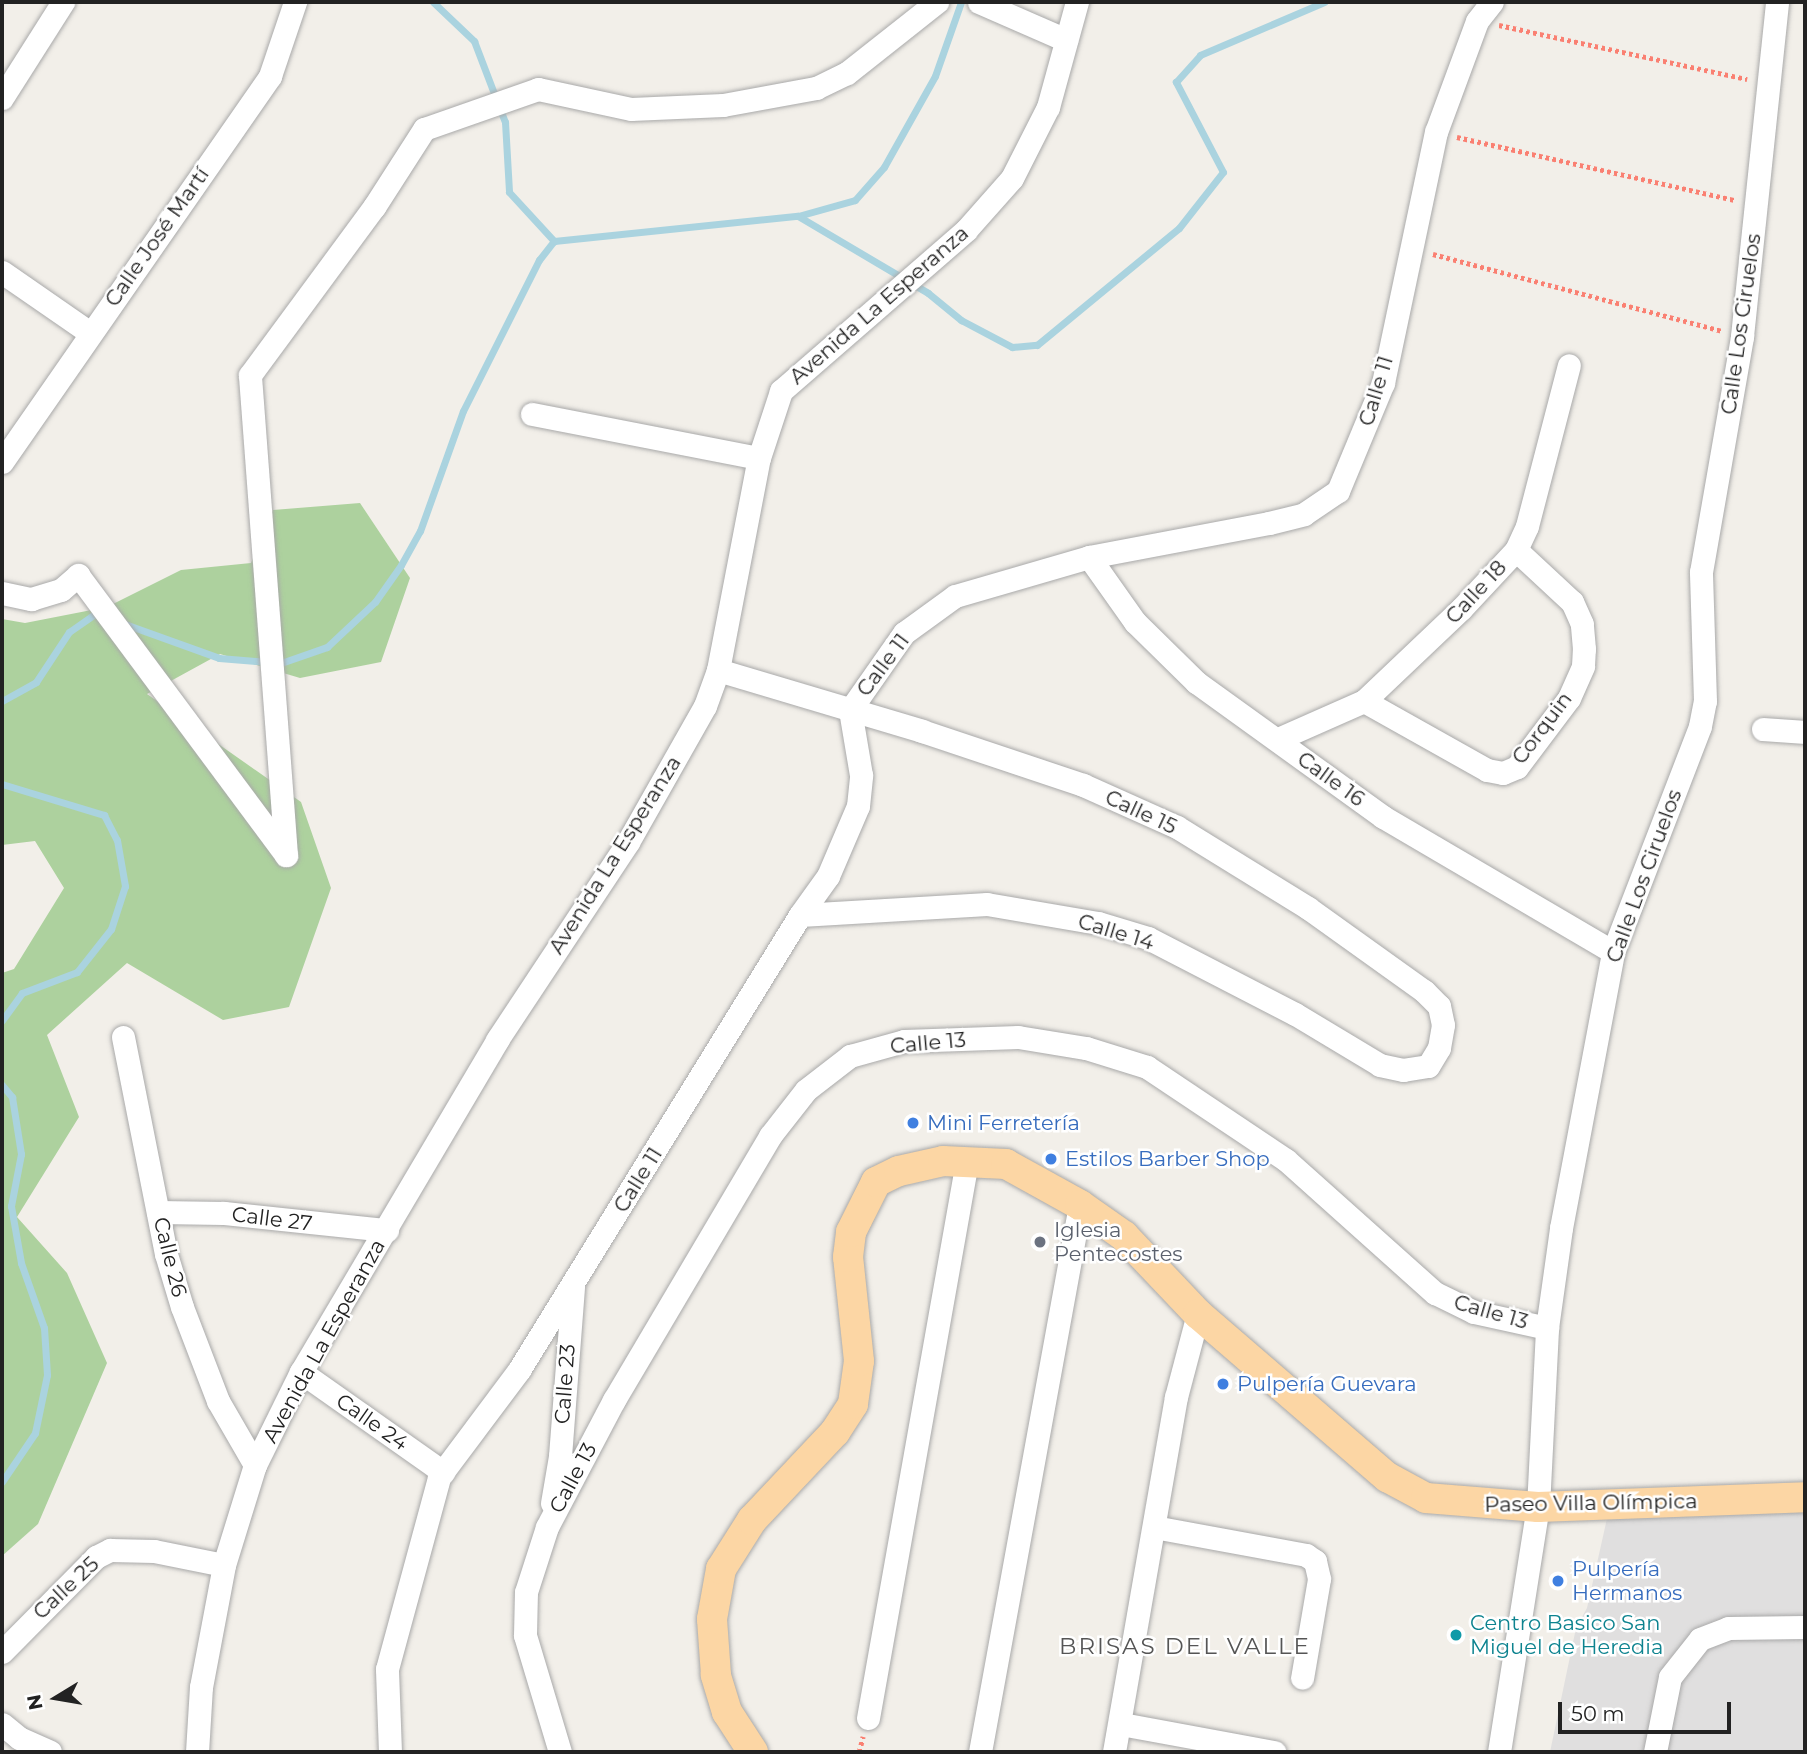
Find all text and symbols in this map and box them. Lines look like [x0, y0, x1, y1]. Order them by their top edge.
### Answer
street label: Calle José Martí [100, 163, 214, 311]
street label: Avenida La Esperanza [784, 220, 974, 390]
street label: Calle Los Ciruelos [1716, 232, 1766, 416]
street label: Calle 11 [1353, 353, 1399, 429]
street label: Calle 18 [1440, 555, 1512, 629]
street label: Calle 11 [851, 629, 915, 701]
street label: Corquin [1507, 687, 1577, 769]
street label: Calle 16 [1292, 746, 1370, 812]
street label: Avenida La Esperanza [544, 751, 686, 959]
street label: Calle 15 [1101, 785, 1181, 839]
street label: Calle Los Ciruelos [1601, 786, 1687, 966]
street label: Calle 14 [1075, 909, 1157, 955]
street label: Calle 13 [889, 1027, 967, 1059]
place label: Mini Ferretería [927, 1110, 1080, 1136]
marker: Mini Ferretería [905, 1115, 921, 1131]
street label: Calle 11 [608, 1143, 668, 1217]
place label: Estilos Barber Shop [1065, 1146, 1270, 1172]
marker: Estilos Barber Shop [1043, 1151, 1059, 1167]
street label: Calle 27 [230, 1202, 314, 1236]
street label: Calle 26 [148, 1215, 192, 1299]
place label: Iglesia Pentecostes [1054, 1217, 1183, 1267]
marker: Iglesia Pentecostes [1032, 1234, 1048, 1250]
street label: Avenida La Esperanza [258, 1235, 390, 1447]
street label: Calle 13 [1451, 1289, 1531, 1335]
street label: Calle 23 [550, 1343, 580, 1425]
place label: Pulpería Guevara [1237, 1371, 1417, 1397]
marker: Pulpería Guevara [1215, 1376, 1231, 1392]
street label: Calle 24 [331, 1388, 413, 1456]
street label: Calle 13 [544, 1439, 602, 1517]
street label: Paseo Villa Olímpica [1484, 1489, 1698, 1517]
street label: Calle 25 [28, 1551, 104, 1625]
place label: Pulpería Hermanos [1572, 1556, 1682, 1606]
marker: Pulpería Hermanos [1550, 1573, 1566, 1589]
place label: Centro Basico San Miguel de Heredia [1470, 1610, 1663, 1660]
marker: Centro Basico San Miguel de Heredia [1448, 1627, 1464, 1643]
district label: BRISAS DEL VALLE [1061, 1632, 1309, 1660]
north arrow [21, 1663, 91, 1733]
scale bar [1562, 1688, 1735, 1732]
text: N [22, 1692, 48, 1712]
text: 50 m [1571, 1701, 1625, 1726]

